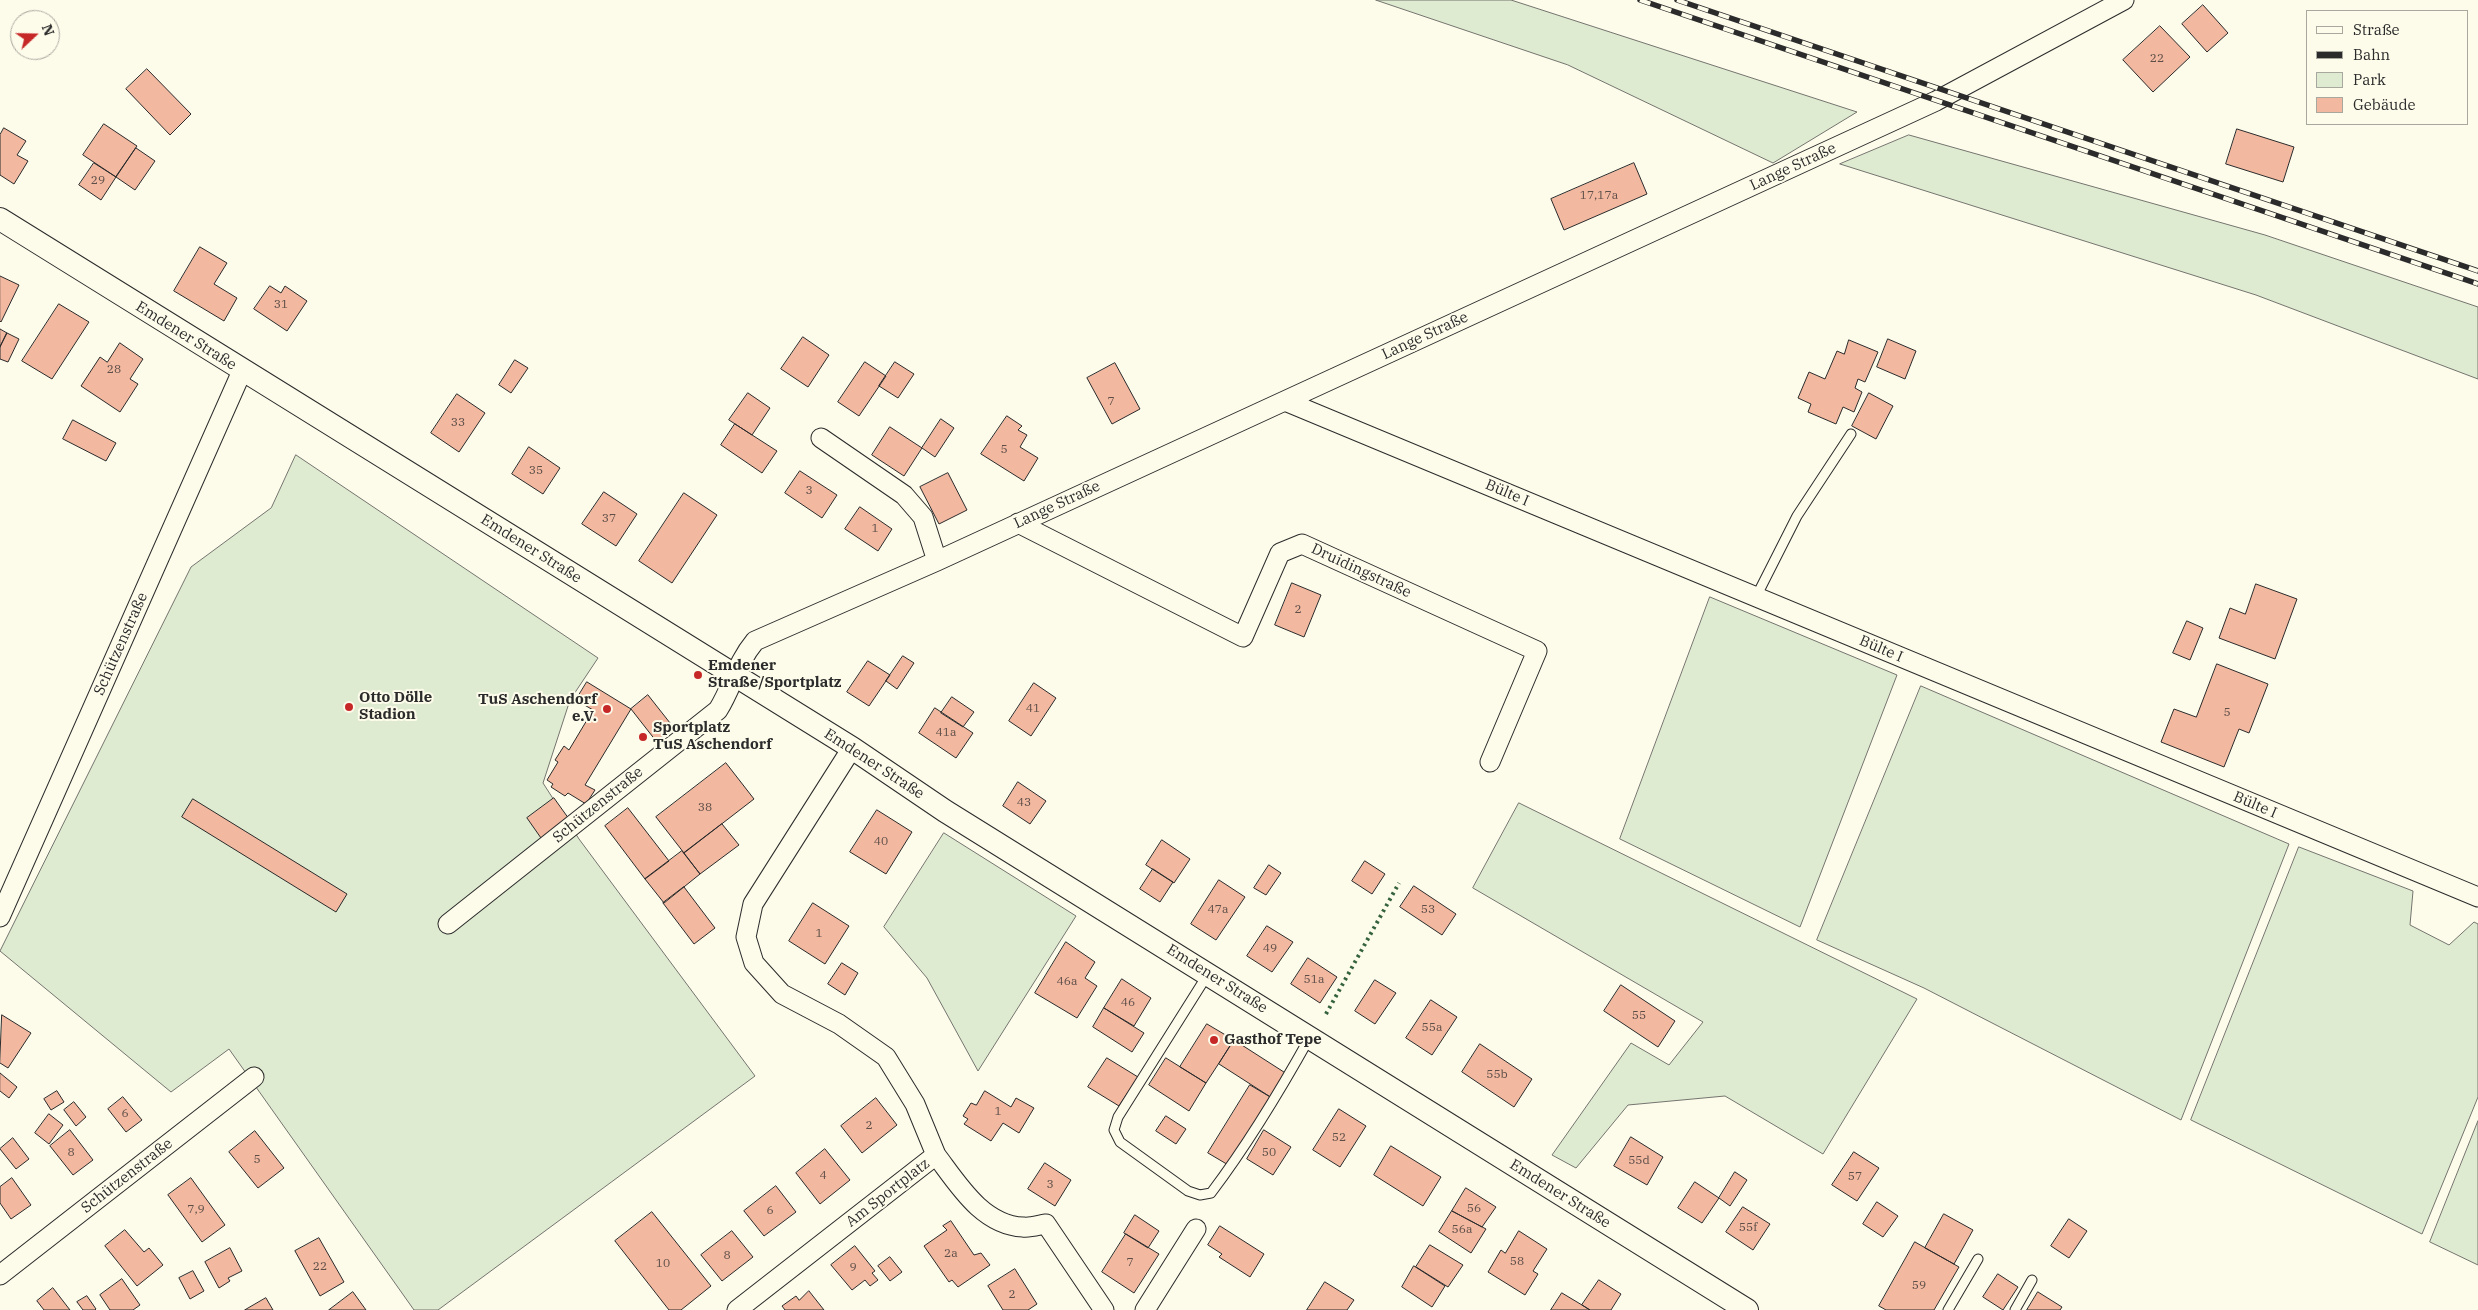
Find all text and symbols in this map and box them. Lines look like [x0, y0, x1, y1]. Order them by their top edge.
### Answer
north arrow [10, 10, 60, 60]
legend [2306, 10, 2468, 125]
text: Straße [2353, 20, 2400, 39]
text: N [38, 22, 58, 38]
text: Bahn [2353, 45, 2390, 64]
house number: 22 [2150, 52, 2164, 66]
text: Park [2353, 70, 2386, 89]
text: Gebäude [2353, 95, 2416, 114]
street label: Lange Straße [1747, 139, 1839, 195]
house number: 29 [91, 174, 105, 188]
house number: 17,17a [1580, 189, 1618, 203]
street label: Emdener Straße [132, 298, 240, 374]
house number: 31 [274, 298, 288, 312]
street label: Lange Straße [1379, 308, 1471, 364]
house number: 28 [107, 363, 121, 377]
house number: 7 [1107, 395, 1115, 409]
house number: 33 [451, 416, 465, 430]
house number: 5 [1000, 443, 1008, 457]
house number: 35 [529, 464, 543, 478]
street label: Bülte I [1482, 476, 1532, 510]
street label: Lange Straße [1011, 477, 1103, 533]
house number: 3 [805, 484, 813, 498]
street label: Emdener Straße [477, 511, 585, 587]
house number: 37 [602, 512, 616, 526]
house number: 1 [871, 522, 879, 536]
street label: Druidingstraße [1308, 540, 1414, 602]
street label: Schützenstraße [90, 590, 152, 698]
house number: 2 [1294, 603, 1302, 617]
street label: Bülte I [1856, 632, 1906, 666]
place label: Emdener Straße/Sportplatz [708, 657, 842, 692]
marker: Emdener Straße/Sportplatz [692, 669, 704, 681]
place label: Otto Dölle Stadion [359, 689, 432, 724]
place label: TuS Aschendorf e.V. [478, 691, 597, 726]
marker: Otto Dölle Stadion [343, 701, 355, 713]
house number: 41 [1026, 702, 1040, 716]
marker: TuS Aschendorf e.V. [601, 703, 613, 715]
house number: 5 [2223, 706, 2231, 720]
place label: Sportplatz TuS Aschendorf [653, 719, 772, 754]
street label: Emdener Straße [821, 725, 927, 803]
house number: 41a [936, 726, 956, 740]
marker: Sportplatz TuS Aschendorf [637, 731, 649, 743]
street label: Schützenstraße [549, 763, 647, 847]
street label: Bülte I [2230, 788, 2280, 822]
house number: 43 [1017, 796, 1031, 810]
house number: 38 [698, 801, 712, 815]
house number: 40 [874, 835, 888, 849]
house number: 47a [1208, 903, 1228, 917]
house number: 53 [1421, 903, 1435, 917]
house number: 1 [815, 927, 823, 941]
street label: Emdener Straße [1163, 941, 1271, 1017]
house number: 49 [1263, 942, 1277, 956]
house number: 51a [1304, 973, 1324, 987]
house number: 46a [1057, 975, 1077, 989]
house number: 46 [1121, 996, 1135, 1010]
house number: 55 [1632, 1009, 1646, 1023]
house number: 55a [1422, 1021, 1442, 1035]
place label: Gasthof Tepe [1224, 1031, 1322, 1049]
marker: Gasthof Tepe [1208, 1034, 1220, 1046]
house number: 55b [1486, 1068, 1508, 1082]
house number: 1 [994, 1105, 1002, 1119]
house number: 6 [121, 1107, 129, 1121]
house number: 2 [865, 1119, 873, 1133]
house number: 52 [1332, 1131, 1346, 1145]
street label: Schützenstraße [78, 1135, 176, 1217]
house number: 8 [67, 1146, 75, 1160]
house number: 50 [1262, 1146, 1276, 1160]
house number: 5 [253, 1153, 261, 1167]
house number: 55d [1628, 1154, 1650, 1168]
street label: Am Sportplatz [843, 1155, 933, 1231]
street label: Emdener Straße [1506, 1156, 1614, 1232]
house number: 4 [819, 1169, 827, 1183]
house number: 57 [1848, 1170, 1862, 1184]
house number: 3 [1046, 1178, 1054, 1192]
house number: 56 [1467, 1202, 1481, 1216]
house number: 7,9 [187, 1203, 205, 1217]
house number: 6 [766, 1204, 774, 1218]
house number: 55f [1739, 1221, 1757, 1235]
house number: 56a [1452, 1223, 1472, 1237]
house number: 2a [944, 1247, 958, 1261]
house number: 8 [723, 1249, 731, 1263]
house number: 58 [1510, 1255, 1524, 1269]
house number: 7 [1126, 1256, 1134, 1270]
house number: 10 [656, 1257, 670, 1271]
house number: 22 [313, 1260, 327, 1274]
house number: 9 [849, 1261, 857, 1275]
house number: 59 [1912, 1279, 1926, 1293]
house number: 2 [1008, 1288, 1016, 1302]

